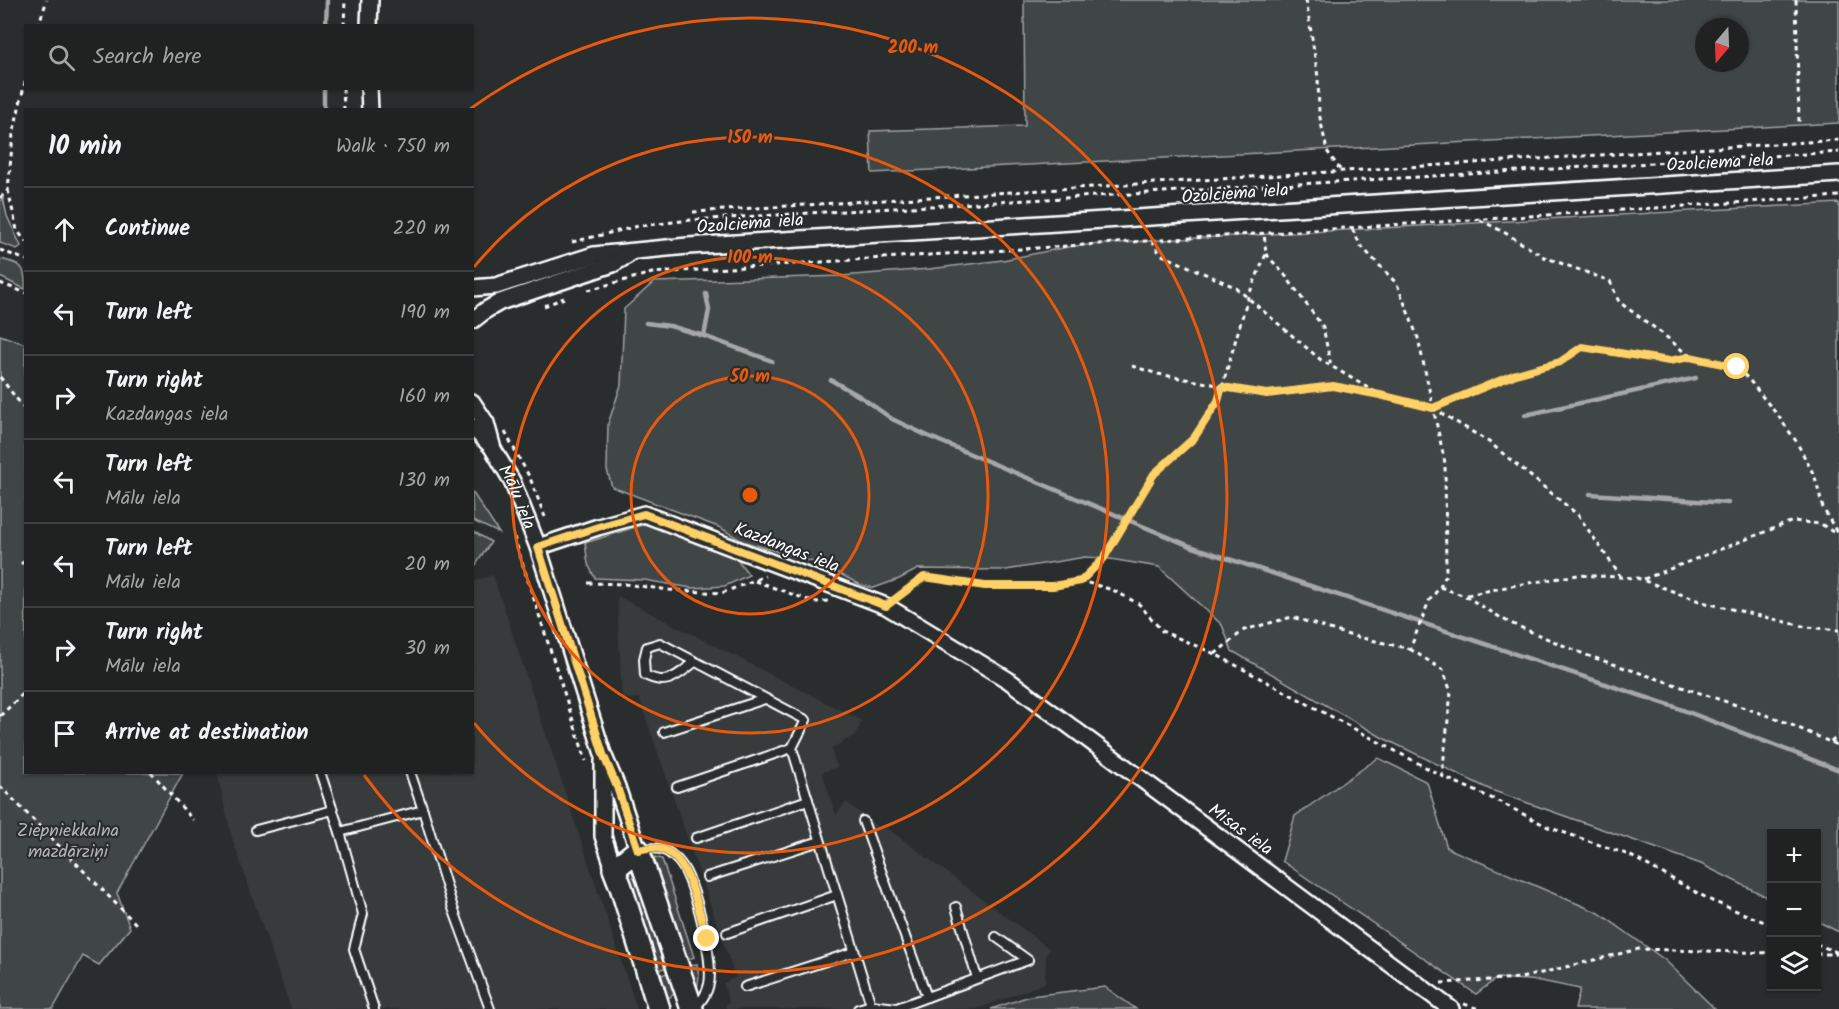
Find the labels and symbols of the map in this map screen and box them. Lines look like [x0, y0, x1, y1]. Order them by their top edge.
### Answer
north arrow [1695, 18, 1749, 72]
text: 200 m [888, 34, 939, 63]
text: 150 m [727, 124, 773, 153]
street label: Ozolciema iela [1666, 146, 1774, 181]
street label: Ozolciema iela [1181, 176, 1290, 213]
street label: Ozolciema iela [696, 206, 805, 243]
text: 100 m [727, 244, 773, 273]
route start [1723, 353, 1749, 379]
text: 50 m [729, 363, 770, 392]
street label: Mālu iela [489, 459, 543, 534]
centre of rings [740, 485, 760, 505]
street label: Kazdangas iela [729, 515, 844, 582]
street label: Misas iela [1201, 797, 1279, 864]
park label: Ziepniekkalna mazdārziņi [17, 817, 119, 867]
route end [693, 925, 719, 951]

